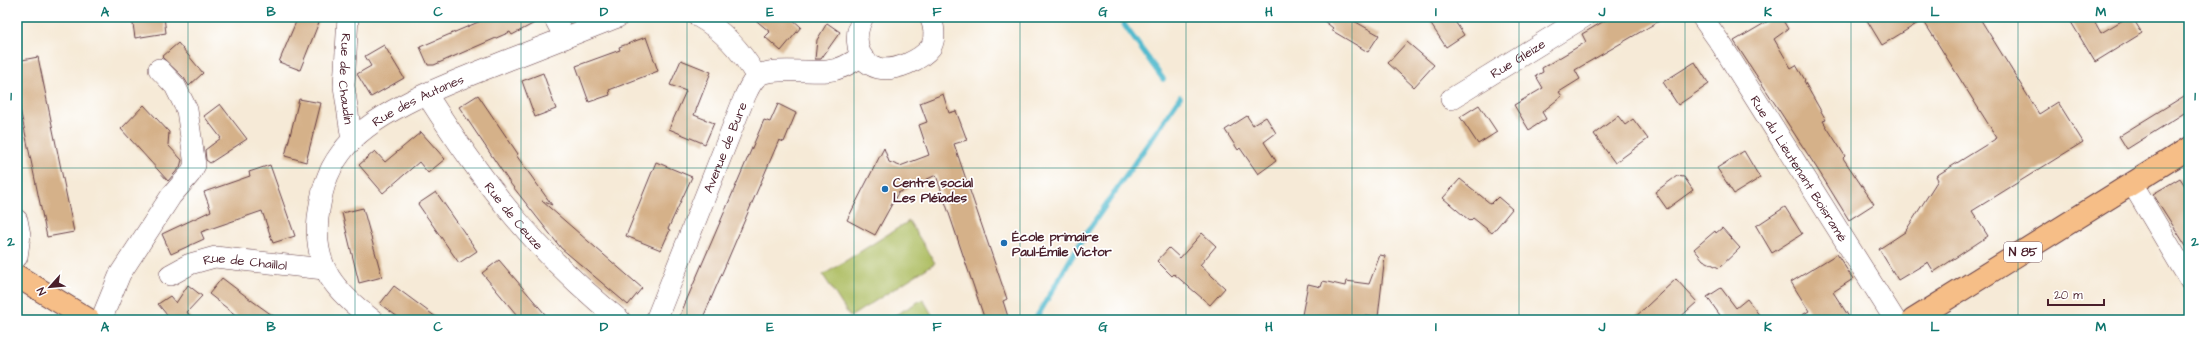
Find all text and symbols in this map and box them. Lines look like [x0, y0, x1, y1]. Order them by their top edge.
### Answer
text: A [101, 3, 110, 21]
text: B [266, 3, 276, 21]
text: C [433, 3, 443, 21]
text: D [600, 3, 609, 21]
text: E [766, 3, 774, 21]
text: F [932, 3, 942, 21]
text: G [1098, 3, 1108, 21]
text: H [1265, 3, 1273, 21]
text: I [1435, 3, 1437, 21]
text: J [1598, 3, 1606, 21]
text: K [1764, 3, 1772, 21]
text: L [1930, 3, 1940, 21]
text: M [2096, 3, 2107, 21]
street label: Rue de Chaudin [334, 33, 358, 126]
street label: Rue Gleize [1487, 35, 1549, 83]
street label: Rue des Autanes [369, 70, 467, 131]
text: 1 [10, 87, 12, 105]
text: 1 [2194, 87, 2196, 105]
street label: Rue du Lieutenant Boisramé [1746, 92, 1851, 245]
street label: Avenue de Bure [699, 99, 752, 196]
place label: Centre social Les Pléïades [893, 174, 973, 207]
street label: Rue de Ceuze [480, 179, 547, 254]
marker: Centre social Les Pléïades [880, 184, 890, 194]
place label: École primaire Paul-Émile Victor [1012, 228, 1113, 261]
text: 2 [6, 233, 15, 251]
text: 2 [2190, 233, 2199, 251]
marker: École primaire Paul-Émile Victor [999, 238, 1009, 248]
road number: N 85 [2004, 242, 2042, 262]
street label: Rue de Chaillol [201, 249, 288, 275]
north arrow [30, 267, 70, 307]
scale bar [2048, 281, 2104, 307]
text: N [33, 285, 50, 298]
text: 20 m [2054, 287, 2083, 304]
text: A [101, 318, 110, 336]
text: B [266, 318, 276, 336]
text: C [433, 318, 443, 336]
text: D [600, 318, 609, 336]
text: E [766, 318, 774, 336]
text: F [932, 318, 942, 336]
text: G [1098, 318, 1108, 336]
text: H [1265, 318, 1273, 336]
text: I [1435, 318, 1437, 336]
text: J [1598, 318, 1606, 336]
text: K [1764, 318, 1772, 336]
text: L [1930, 318, 1940, 336]
text: M [2096, 318, 2107, 336]

